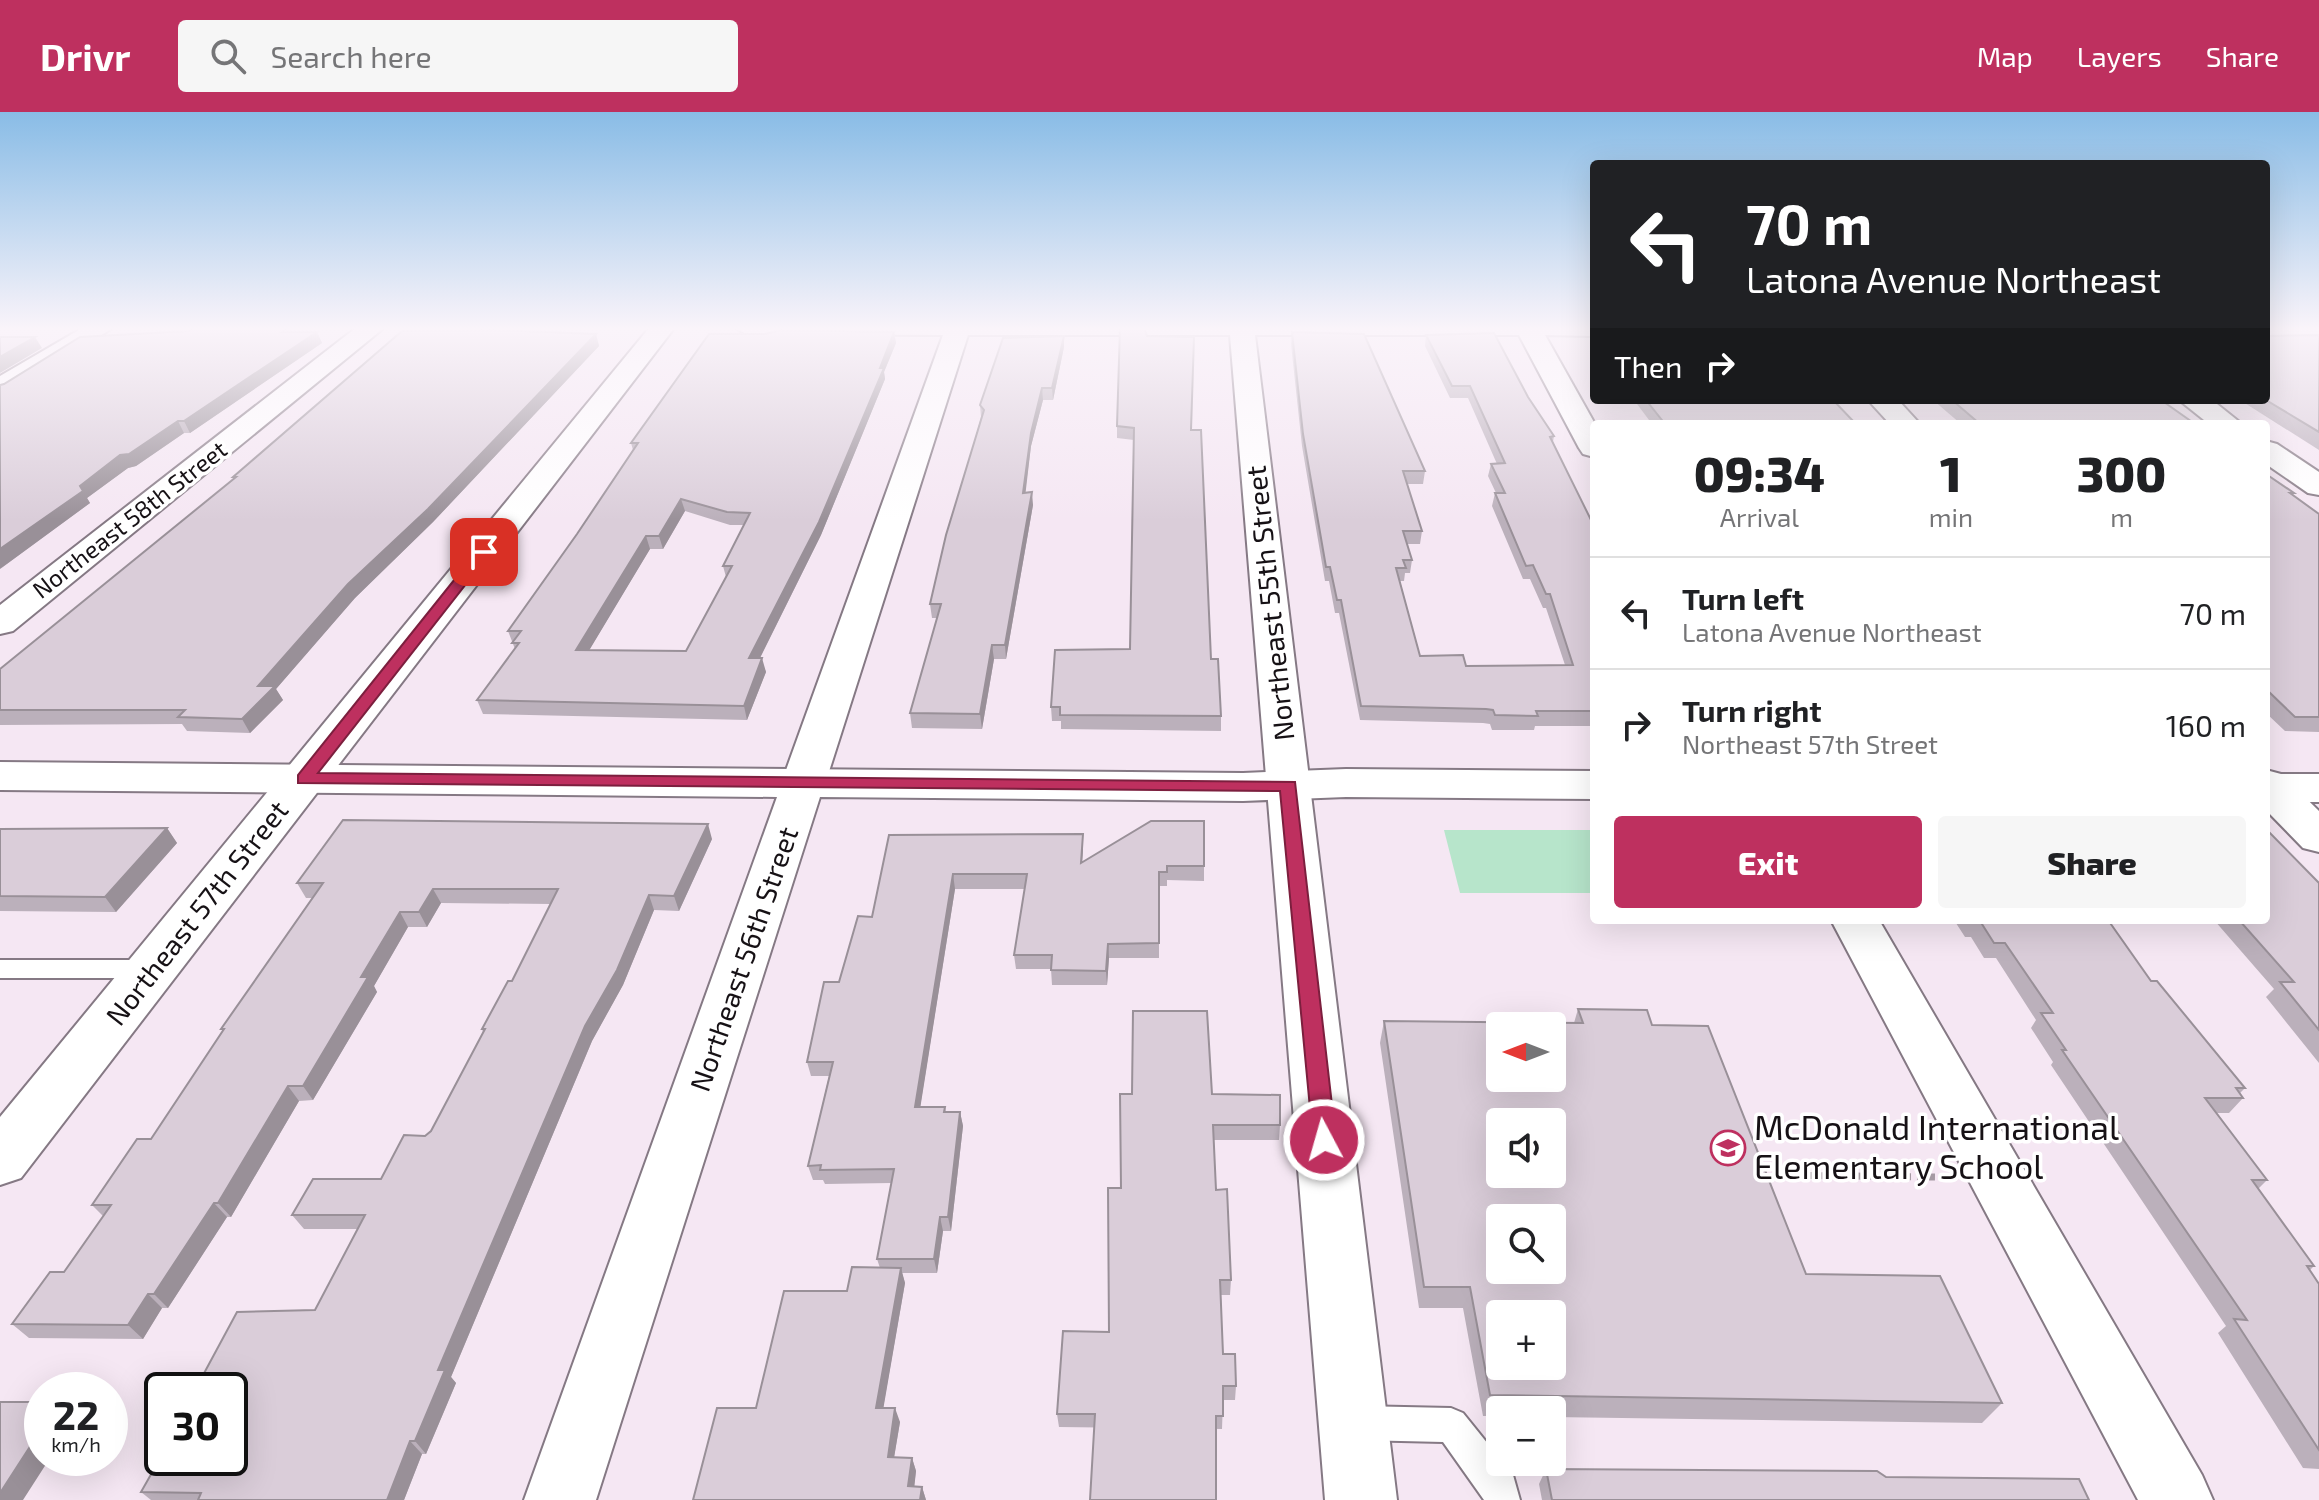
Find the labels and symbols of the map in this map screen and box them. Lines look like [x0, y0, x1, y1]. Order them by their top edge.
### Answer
street label: Northeast 58th Street [26, 434, 232, 604]
street label: Northeast 55th Street [1238, 464, 1300, 742]
pin [450, 518, 518, 586]
street label: Northeast 57th Street [98, 793, 294, 1031]
street label: Northeast 56th Street [682, 822, 804, 1095]
north arrow [1486, 1012, 1566, 1092]
position arrow [1282, 1098, 1366, 1182]
place label: McDonald International Elementary School [1754, 1106, 2119, 1186]
school or university icon: McDonald International Elementary School [1709, 1129, 1747, 1167]
speed limit sign: 30 [144, 1372, 248, 1476]

